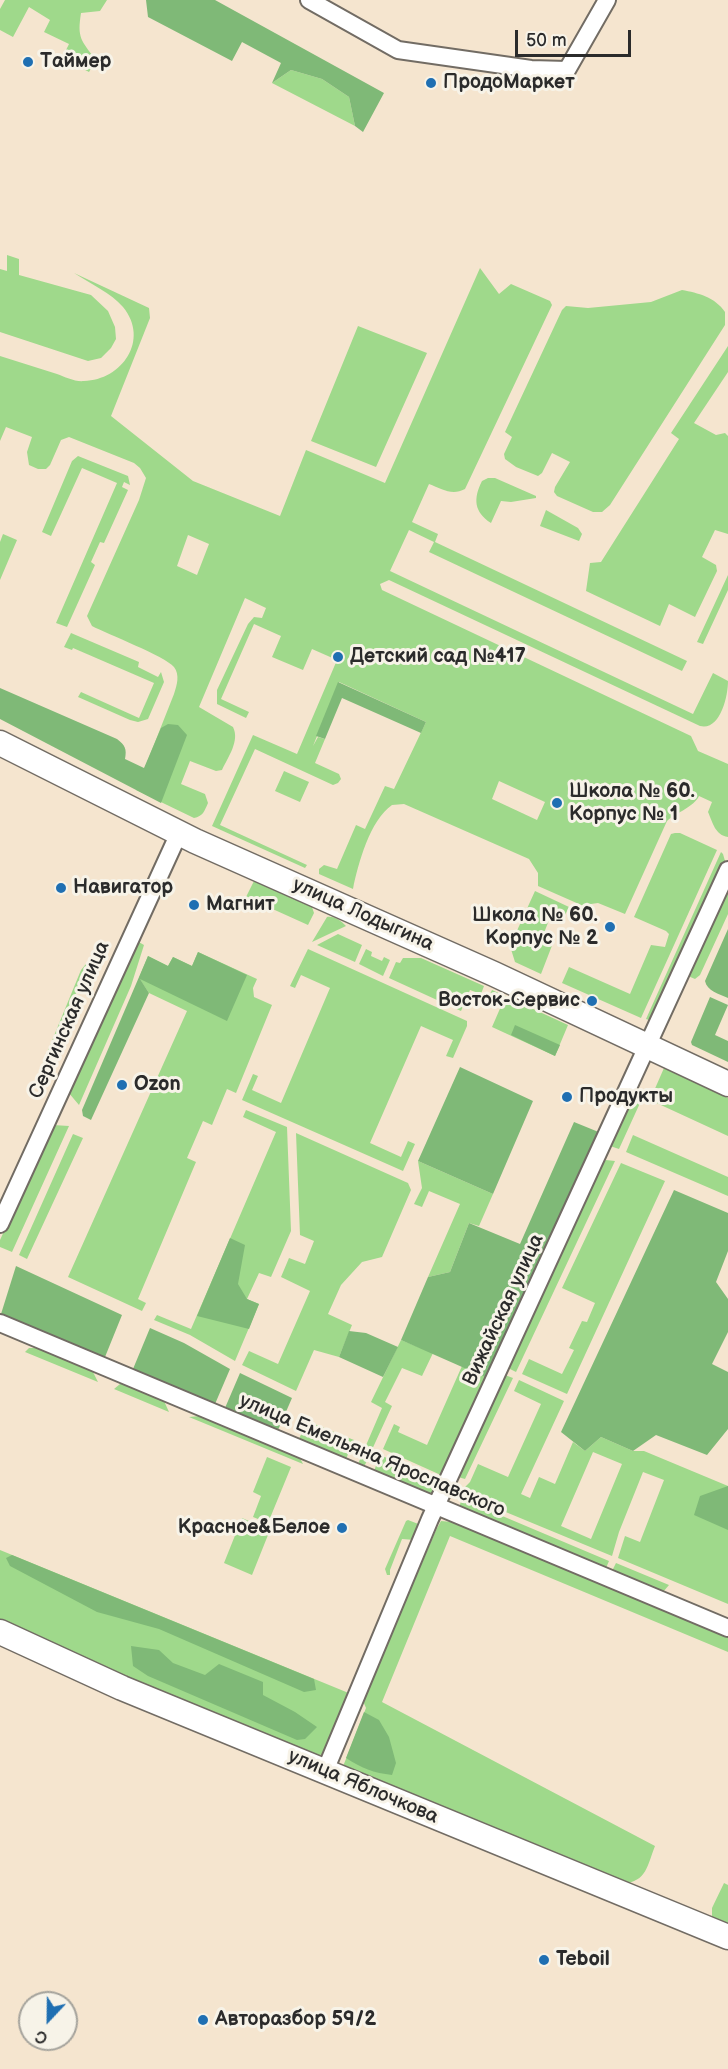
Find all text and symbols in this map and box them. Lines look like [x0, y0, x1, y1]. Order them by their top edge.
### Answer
scale bar [518, 18, 634, 56]
text: 50 m [526, 30, 567, 51]
place label: Таймер [40, 50, 111, 74]
marker: Таймер [21, 55, 35, 69]
place label: ПродоМаркет [443, 71, 575, 95]
marker: ПродоМаркет [424, 76, 438, 90]
place label: Детский сад №417 [350, 645, 526, 669]
marker: Детский сад №417 [331, 650, 345, 664]
place label: Школа № 60. Корпус № 1 [569, 780, 695, 827]
marker: Школа № 60. Корпус № 1 [550, 796, 564, 810]
street label: улица Лодыгина [289, 873, 437, 957]
place label: Навигатор [73, 876, 173, 900]
marker: Навигатор [54, 881, 68, 895]
place label: Магнит [206, 893, 275, 917]
marker: Магнит [187, 898, 201, 912]
place label: Школа № 60. Корпус № 2 [472, 904, 598, 951]
marker: Школа № 60. Корпус № 2 [603, 920, 617, 934]
street label: Сергинская улица [24, 937, 116, 1103]
place label: Восток-Сервис [438, 989, 580, 1013]
marker: Восток-Сервис [585, 994, 599, 1008]
place label: Ozon [134, 1073, 181, 1097]
marker: Ozon [115, 1078, 129, 1092]
place label: Продукты [579, 1085, 673, 1109]
marker: Продукты [560, 1090, 574, 1104]
street label: Вижайская улица [458, 1230, 550, 1390]
street label: улица Емельяна Ярославского [235, 1389, 509, 1523]
place label: Красное&Белое [178, 1516, 330, 1540]
marker: Красное&Белое [335, 1521, 349, 1535]
street label: улица Яблочкова [284, 1745, 442, 1829]
place label: Teboil [556, 1948, 610, 1972]
marker: Teboil [537, 1953, 551, 1967]
north arrow [18, 1991, 78, 2051]
place label: Авторазбор 59/2 [215, 2008, 376, 2032]
marker: Авторазбор 59/2 [196, 2013, 210, 2027]
text: С [33, 2025, 51, 2047]

